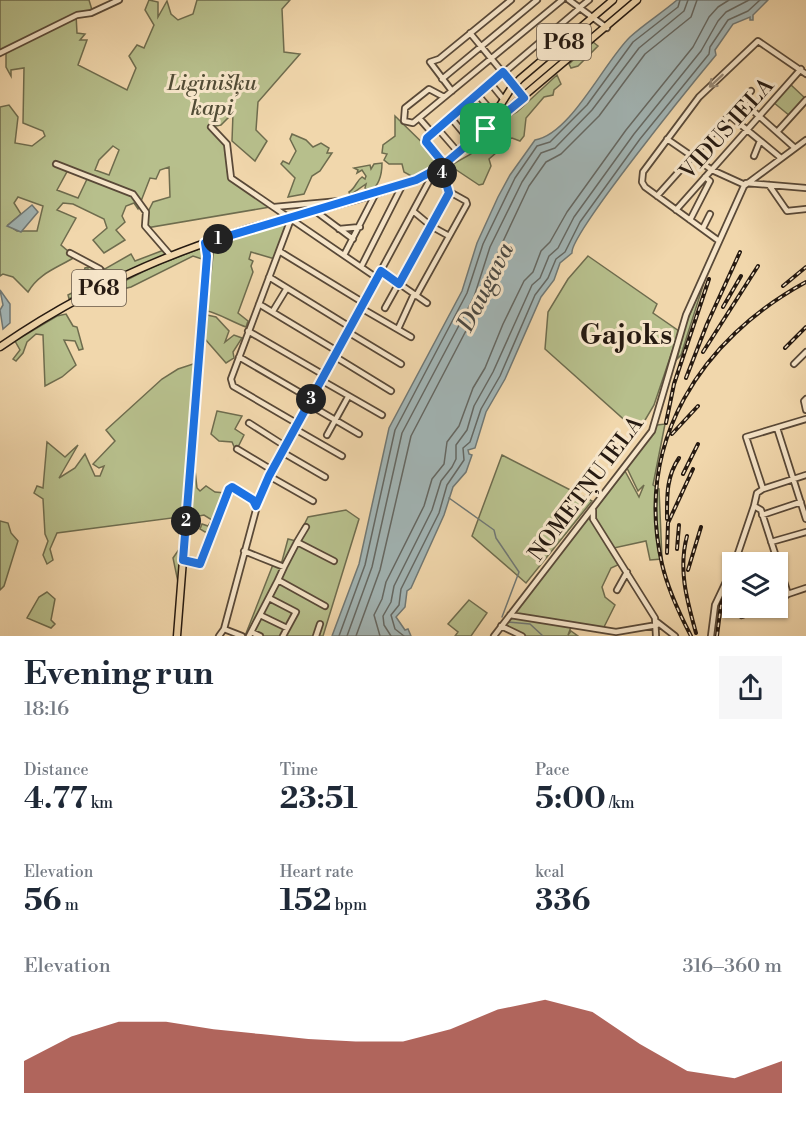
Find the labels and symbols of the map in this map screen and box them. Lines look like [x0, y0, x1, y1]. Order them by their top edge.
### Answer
road number: P68 [537, 24, 591, 60]
park label: Liginišķu kapi [166, 70, 257, 122]
street label: VIDUS IELA [674, 72, 780, 186]
one-way arrow [709, 74, 724, 88]
pin [460, 103, 511, 154]
pin: 4 [427, 158, 457, 188]
pin: 1 [203, 224, 233, 254]
water label: Daugava [450, 237, 521, 338]
road number: P68 [72, 270, 126, 306]
district label: Gajoks [580, 318, 672, 353]
pin: 3 [296, 384, 326, 414]
street label: NOMETŅU IELA [523, 410, 650, 567]
pin: 2 [171, 506, 201, 536]

